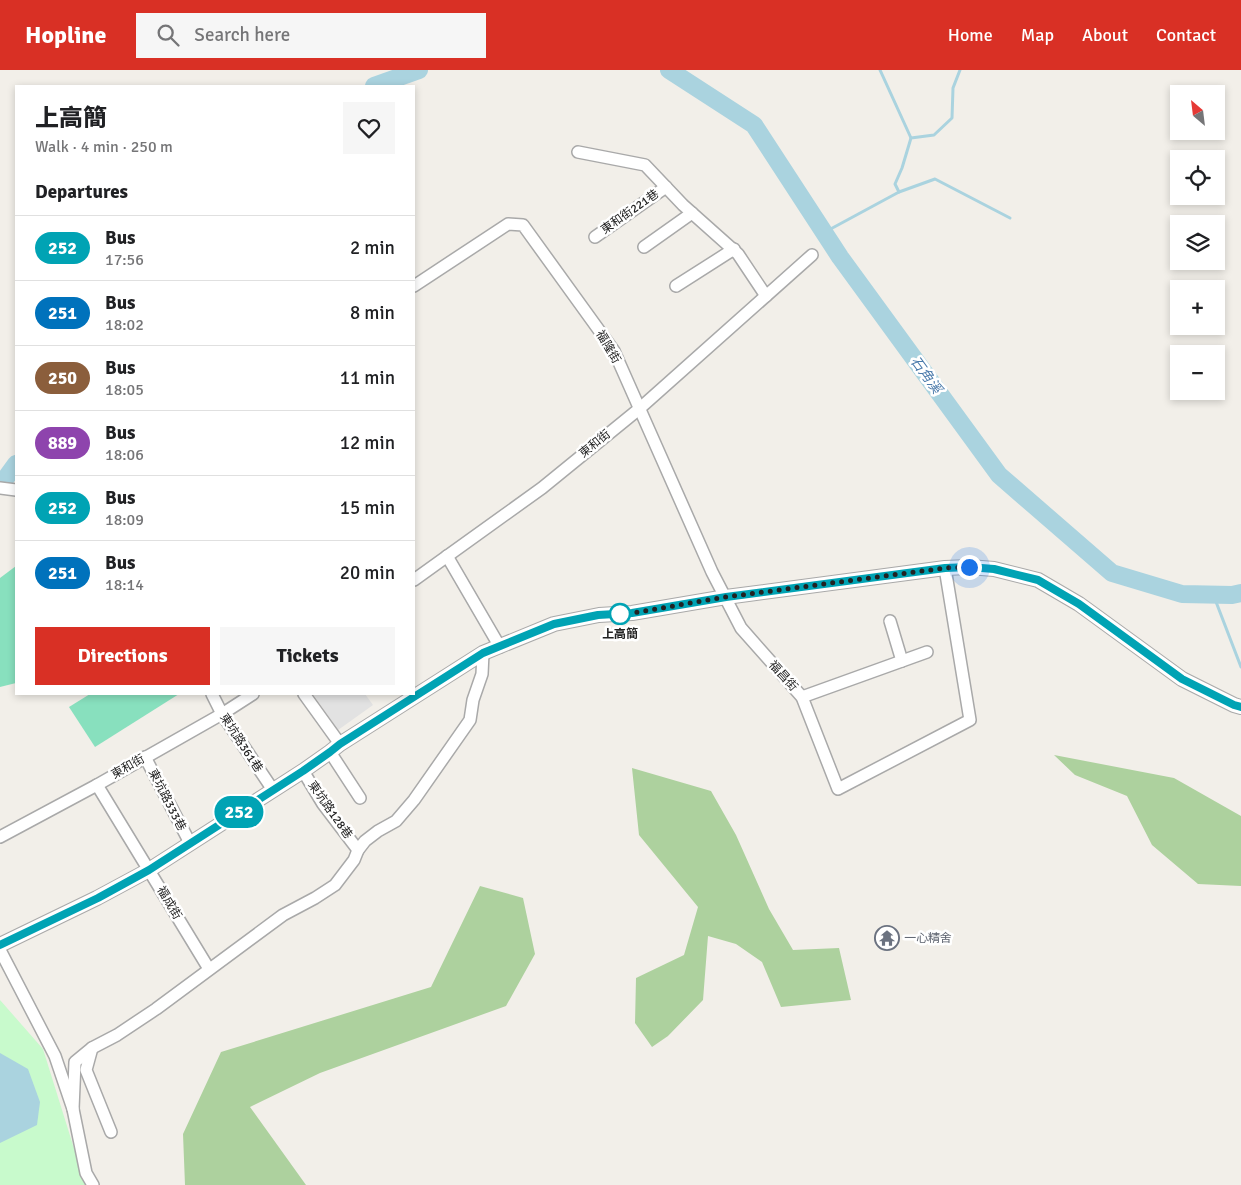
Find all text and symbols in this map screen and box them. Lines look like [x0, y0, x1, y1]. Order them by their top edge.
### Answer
search box [136, 13, 486, 58]
text: Hopline [25, 20, 106, 50]
icon: search [154, 21, 182, 49]
text: Search here [194, 23, 290, 47]
text: Home [948, 24, 993, 46]
text: Map [1021, 24, 1054, 46]
text: About [1082, 24, 1128, 46]
text: Contact [1156, 24, 1216, 46]
north arrow [1170, 85, 1225, 140]
map controls [1170, 85, 1225, 400]
button: heart [343, 102, 395, 154]
text: 上高簡 [35, 103, 107, 133]
text: Walk · 4 min · 250 m [35, 137, 173, 157]
button: locate [1170, 150, 1225, 205]
text: Departures [35, 180, 128, 204]
street label: 東和街221巷 [598, 187, 662, 237]
button: layers [1170, 215, 1225, 270]
text: Bus [105, 226, 136, 250]
text: 2 min [350, 236, 395, 260]
text: 252 [48, 237, 77, 259]
text: 17:56 [105, 250, 144, 270]
button: + [1170, 280, 1225, 335]
text: Bus [105, 291, 136, 315]
text: 8 min [350, 301, 395, 325]
text: 251 [48, 302, 77, 324]
text: 18:02 [105, 315, 144, 335]
street label: 福隆街 [592, 328, 624, 366]
button: − [1170, 345, 1225, 400]
water label: 石角溪 [907, 353, 946, 399]
text: Bus [105, 356, 136, 380]
text: 11 min [340, 366, 395, 390]
text: 250 [48, 367, 77, 389]
text: 18:05 [105, 380, 144, 400]
text: Bus [105, 421, 136, 445]
street label: 東和街 [576, 427, 614, 461]
text: 12 min [340, 431, 395, 455]
text: 889 [48, 432, 77, 454]
text: 18:06 [105, 445, 144, 465]
text: Bus [105, 486, 136, 510]
text: 15 min [340, 496, 395, 520]
text: 252 [48, 497, 77, 519]
text: 18:09 [105, 510, 144, 530]
text: Bus [105, 551, 136, 575]
your location [957, 555, 982, 580]
text: 20 min [340, 561, 395, 585]
text: 251 [48, 562, 77, 584]
text: 18:14 [105, 575, 144, 595]
marker: 上高簡 [609, 603, 631, 625]
button: Directions [35, 627, 210, 685]
button: Tickets [220, 627, 395, 685]
place label: 上高簡 [602, 627, 638, 642]
street label: 福昌街 [765, 658, 801, 694]
street label: 東坑路361巷 [216, 711, 266, 775]
street label: 東和街 [109, 752, 147, 782]
street label: 東坑路333巷 [145, 767, 189, 833]
street label: 東坑路128巷 [305, 778, 355, 842]
line badge: 252 [210, 796, 268, 828]
text: 252 [224, 801, 254, 823]
street label: 福成街 [153, 884, 185, 922]
temple icon: 一心精舍 [874, 925, 900, 951]
place label: 一心精舍 [904, 931, 952, 946]

